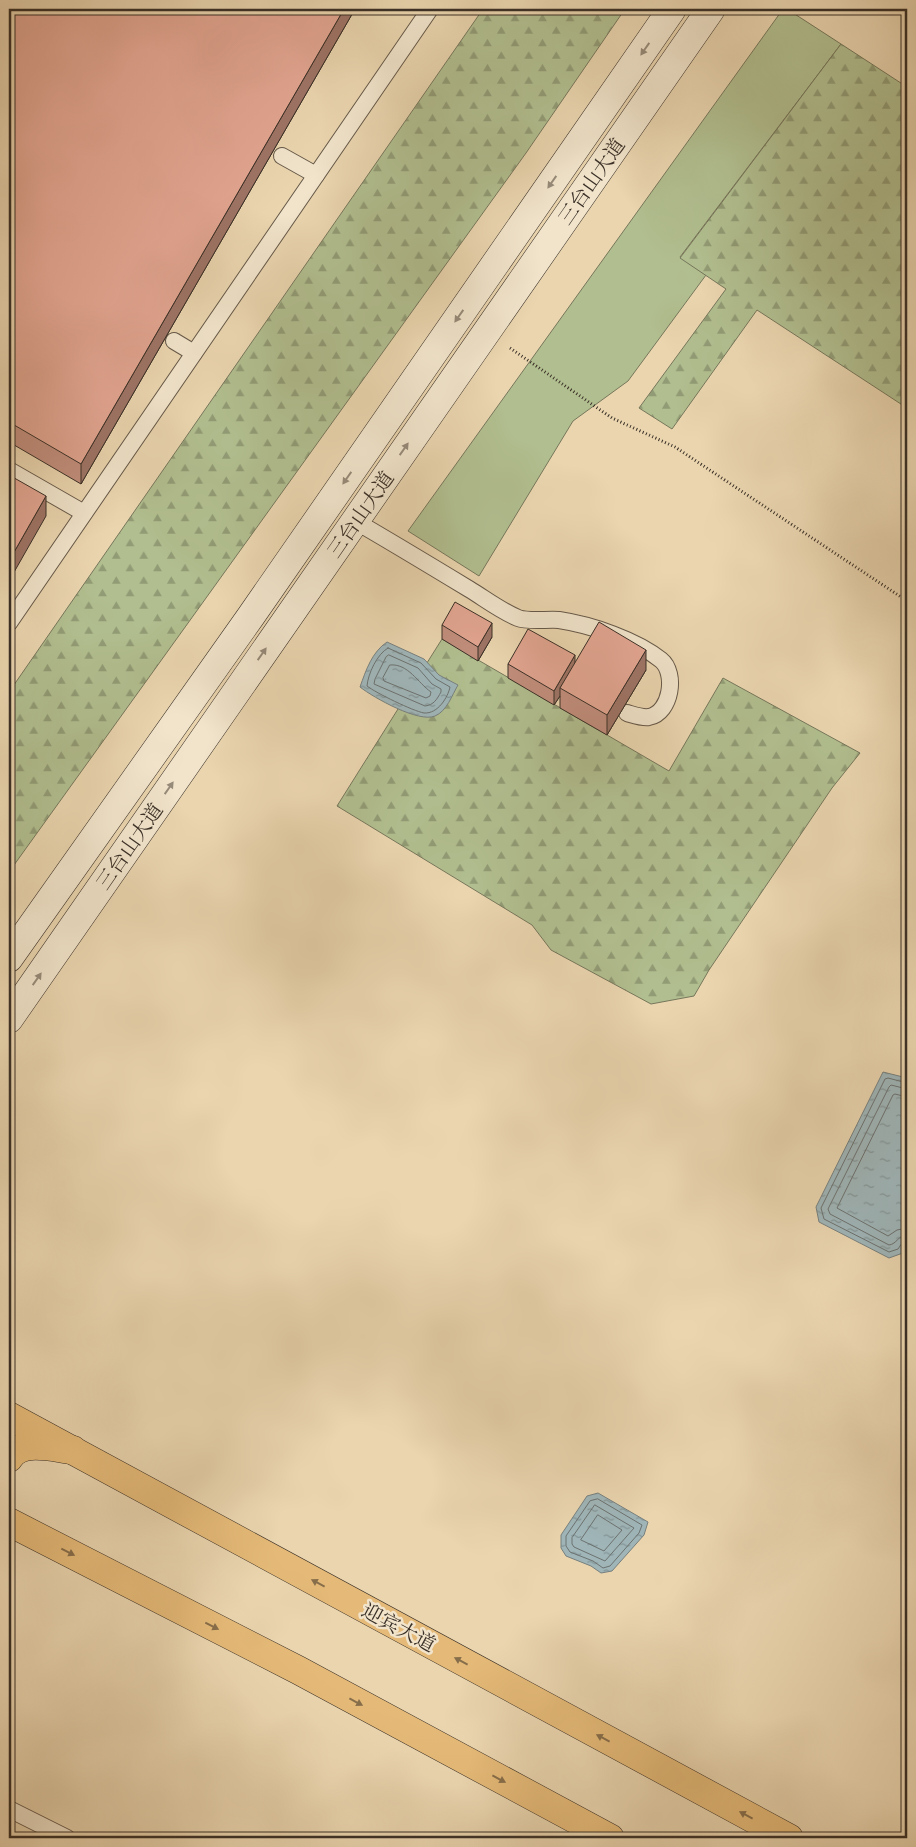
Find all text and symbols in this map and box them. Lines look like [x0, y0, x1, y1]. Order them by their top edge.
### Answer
one-way arrow [640, 42, 650, 56]
street label: 三台山大道 [550, 132, 632, 230]
one-way arrow [547, 175, 557, 189]
one-way arrow [454, 309, 464, 323]
one-way arrow [399, 442, 409, 456]
street label: 三台山大道 [319, 465, 401, 563]
one-way arrow [342, 471, 352, 485]
one-way arrow [257, 648, 267, 661]
one-way arrow [164, 781, 174, 795]
street label: 三台山大道 [88, 797, 170, 895]
one-way arrow [32, 972, 42, 986]
one-way arrow [60, 1548, 75, 1556]
one-way arrow [310, 1579, 325, 1587]
street label: 迎宾大道 [357, 1595, 441, 1659]
one-way arrow [205, 1622, 220, 1630]
one-way arrow [454, 1656, 467, 1665]
one-way arrow [350, 1697, 363, 1706]
one-way arrow [596, 1734, 611, 1742]
one-way arrow [493, 1774, 506, 1783]
one-way arrow [739, 1811, 754, 1819]

